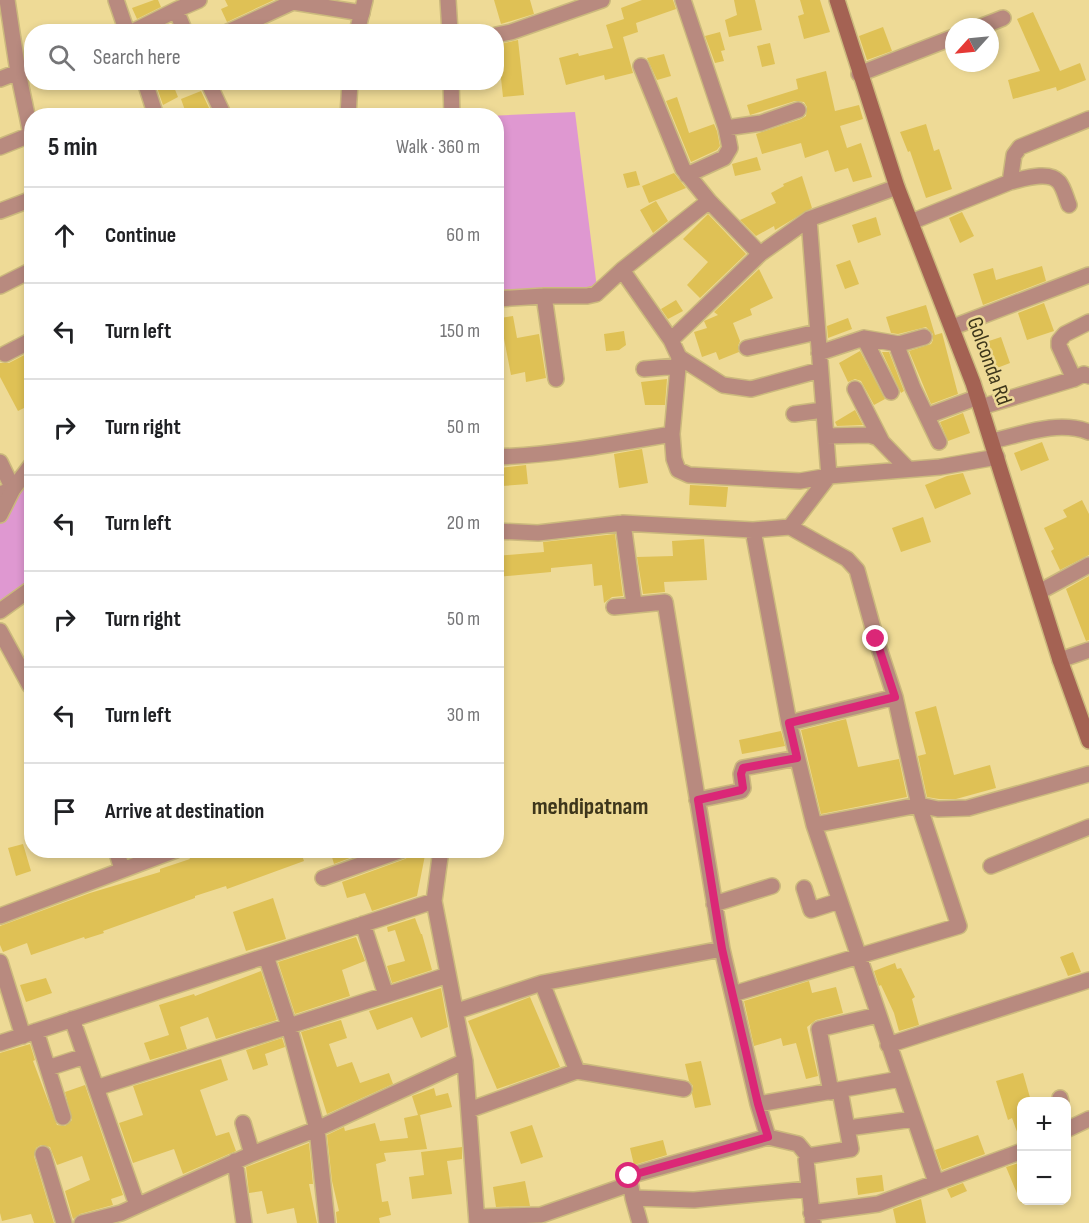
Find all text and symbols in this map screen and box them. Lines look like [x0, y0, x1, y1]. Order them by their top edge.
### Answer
north arrow [945, 18, 999, 72]
search box [24, 24, 504, 90]
icon: search [45, 41, 78, 74]
text: Search here [93, 44, 180, 71]
text: 5 min [48, 132, 98, 163]
text: Walk · 360 m [396, 135, 480, 159]
icon: ahead [48, 219, 81, 252]
text: Continue [105, 222, 176, 249]
text: 60 m [446, 223, 480, 247]
street label: Golconda Rd [961, 313, 1017, 409]
icon: left [48, 315, 81, 348]
text: Turn left [105, 318, 171, 345]
text: 150 m [440, 319, 480, 343]
icon: right [48, 411, 81, 444]
text: Turn right [105, 414, 181, 441]
text: 50 m [447, 415, 480, 439]
icon: left [48, 507, 81, 540]
text: Turn left [105, 510, 171, 537]
text: 20 m [447, 511, 480, 535]
icon: right [48, 603, 81, 636]
text: Turn right [105, 606, 181, 633]
text: 50 m [447, 607, 480, 631]
route end [862, 625, 888, 651]
icon: left [48, 699, 81, 732]
text: Turn left [105, 702, 171, 729]
text: 30 m [447, 703, 480, 727]
district label: mehdipatnam [532, 792, 648, 821]
icon: arrive [48, 795, 81, 828]
text: Arrive at destination [105, 798, 264, 825]
map controls [1017, 1097, 1071, 1205]
button: + [1017, 1097, 1071, 1151]
button: − [1017, 1151, 1071, 1205]
route start [615, 1162, 641, 1188]

